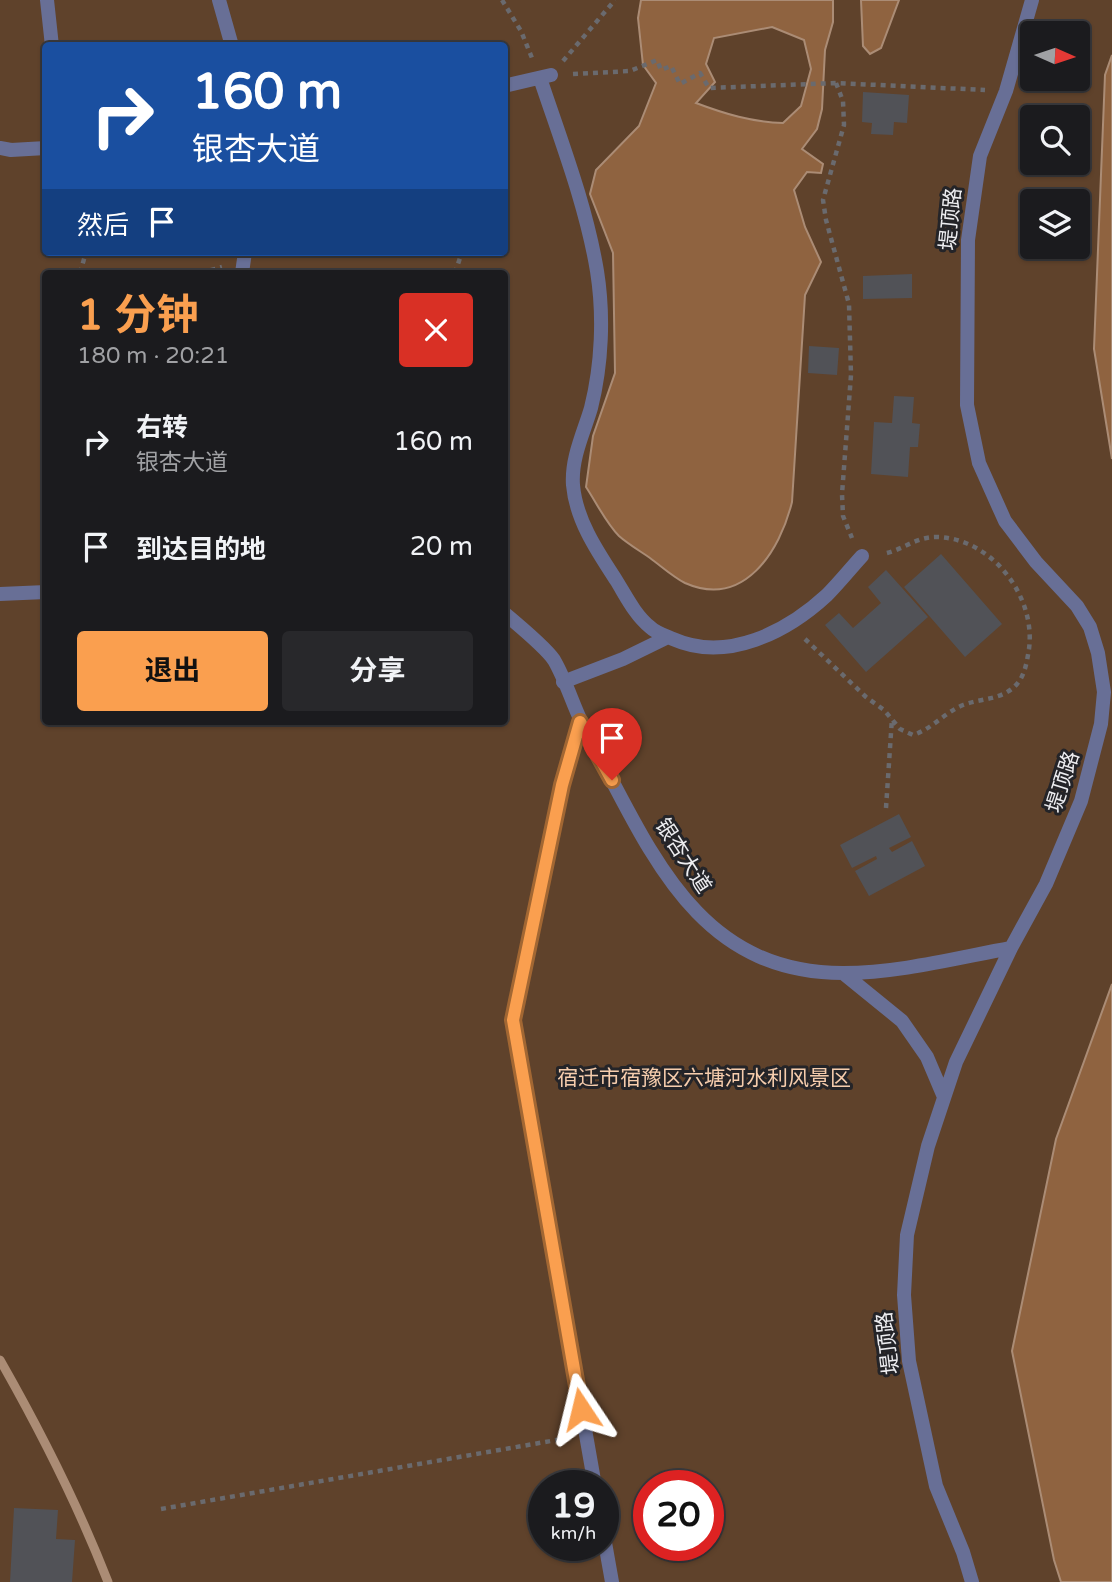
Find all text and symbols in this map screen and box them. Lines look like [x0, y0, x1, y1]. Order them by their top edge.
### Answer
north arrow [1020, 21, 1090, 91]
map controls [1020, 21, 1090, 259]
text: 160 m [192, 63, 342, 122]
icon: right [77, 70, 168, 161]
button: search [1020, 105, 1090, 175]
text: 银杏大道 [192, 131, 320, 169]
street label: 堤顶路 [935, 186, 967, 252]
button: layers [1020, 189, 1090, 259]
icon: arrive [143, 203, 181, 241]
text: 然后 [77, 210, 129, 241]
text: 1 分钟 [77, 290, 198, 341]
button: close [399, 293, 473, 367]
text: 180 m · 20:21 [77, 342, 229, 370]
text: 右转 [136, 412, 188, 443]
icon: right [77, 423, 115, 461]
text: 160 m [393, 426, 473, 457]
text: 银杏大道 [136, 449, 228, 477]
icon: arrive [77, 528, 115, 566]
text: 20 m [410, 531, 473, 562]
text: 到达目的地 [136, 534, 266, 565]
button: 退出 [77, 631, 268, 711]
button: 分享 [282, 631, 473, 711]
pin [582, 708, 642, 780]
icon: arrive [593, 719, 631, 757]
street label: 堤顶路 [1041, 748, 1085, 816]
street label: 银杏大道 [650, 814, 716, 898]
park label: 宿迁市宿豫区六塘河水利风景区 [557, 1066, 851, 1091]
street label: 堤顶路 [872, 1310, 904, 1376]
position arrow [544, 1372, 618, 1446]
speed limit sign: 20 [633, 1470, 724, 1561]
text: 19 [552, 1485, 595, 1527]
text: km/h [551, 1522, 596, 1544]

